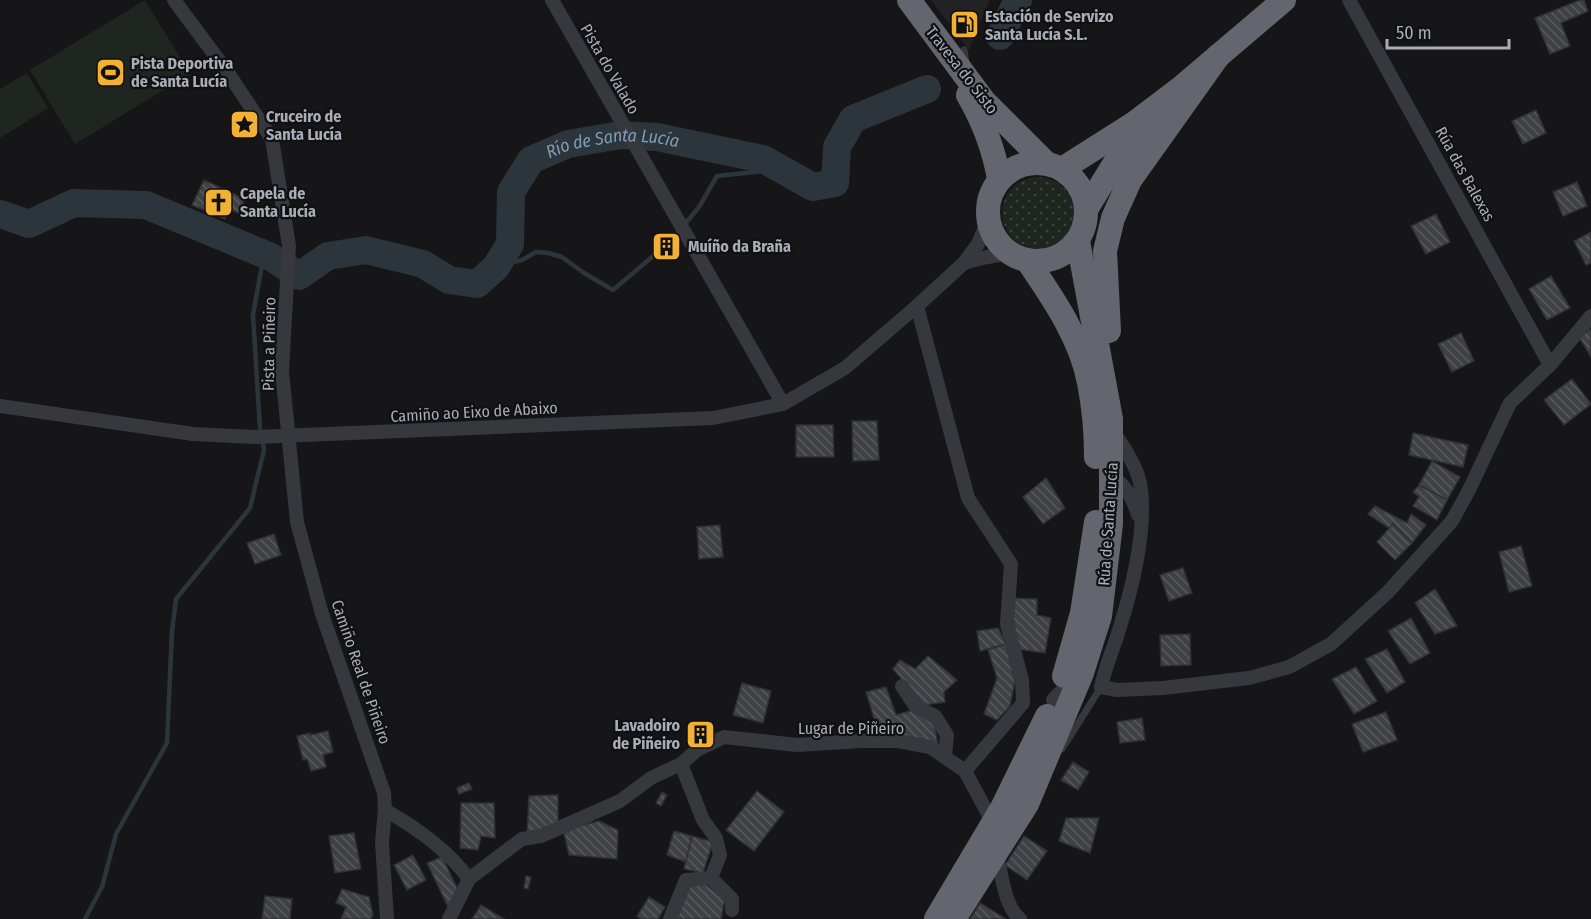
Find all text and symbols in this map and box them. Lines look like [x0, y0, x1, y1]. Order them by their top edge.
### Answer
place label: Estación de Servizo Santa Lucía S.L. [985, 7, 1114, 44]
fuel station icon: Estación de Servizo Santa Lucía S.L. [948, 9, 980, 41]
scale bar [1387, 12, 1508, 50]
street label: Pista do Valado [577, 21, 643, 117]
street label: Travesa do Sisto [922, 22, 1002, 118]
text: 50 m [1396, 22, 1432, 44]
place label: Pista Deportiva de Santa Lucía [131, 54, 233, 91]
sports icon: Pista Deportiva de Santa Lucía [94, 56, 126, 88]
place label: Cruceiro de Santa Lucía [266, 107, 342, 144]
place icon: Cruceiro de Santa Lucía [229, 109, 261, 141]
street label: Rúa das Balexas [1431, 123, 1499, 225]
water label: Río de Santa Lucía [543, 124, 681, 163]
place label: Capela de Santa Lucía [240, 184, 316, 221]
church icon: Capela de Santa Lucía [203, 186, 235, 218]
building icon: Muíño da Braña [651, 230, 683, 262]
place label: Muíño da Braña [688, 237, 791, 256]
street label: Pista a Piñeiro [259, 297, 279, 391]
street label: Camiño ao Eixo de Abaixo [390, 398, 558, 426]
street label: Rúa de Santa Lucía [1094, 461, 1122, 586]
street label: Camiño Real de Piñeiro [327, 597, 395, 747]
place label: Lavadoiro de Piñeiro [612, 716, 680, 753]
building icon: Lavadoiro de Piñeiro [685, 718, 717, 750]
street label: Lugar de Piñeiro [798, 719, 904, 738]

